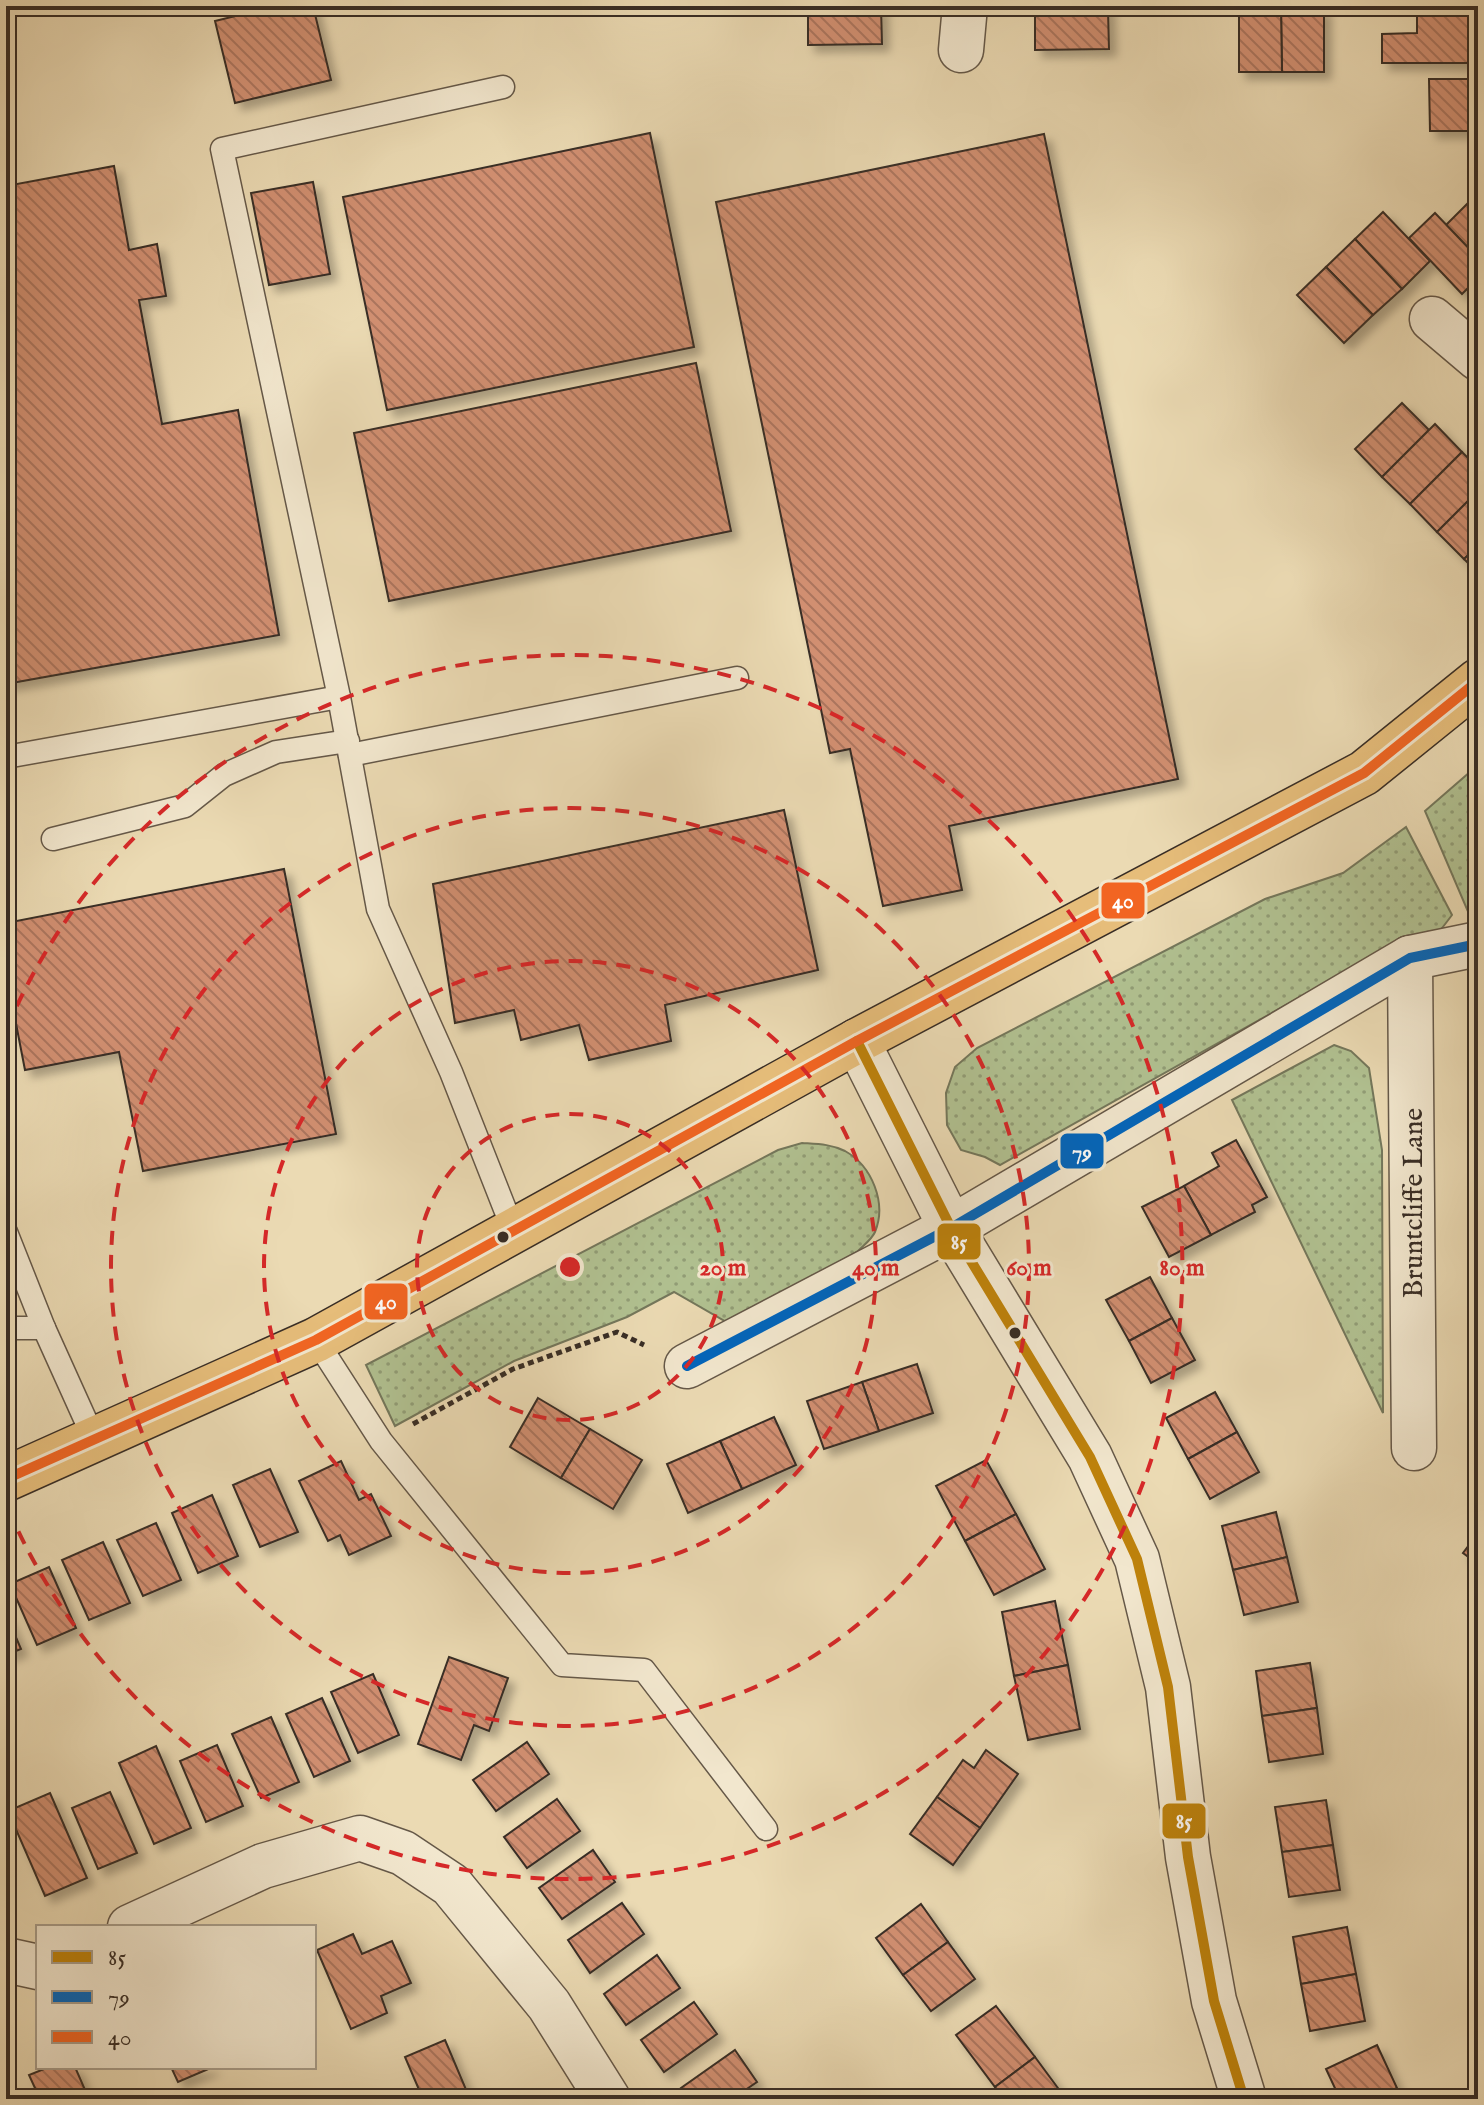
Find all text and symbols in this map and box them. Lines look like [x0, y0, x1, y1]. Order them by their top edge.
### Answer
line badge: 40 [1100, 881, 1146, 920]
text: 40 [1112, 888, 1134, 916]
street label: Bruntcliffe Lane [1397, 1108, 1432, 1298]
line badge: 79 [1059, 1132, 1105, 1170]
text: 79 [1072, 1139, 1092, 1167]
line badge: 85 [936, 1222, 982, 1261]
unlabelled marker [495, 1229, 511, 1245]
text: 85 [951, 1229, 967, 1257]
centre of rings [556, 1253, 584, 1281]
text: 20 m [700, 1253, 747, 1284]
text: 40 m [852, 1253, 900, 1284]
text: 60 m [1006, 1253, 1052, 1284]
text: 80 m [1160, 1253, 1205, 1284]
line badge: 40 [363, 1282, 409, 1321]
text: 40 [375, 1289, 397, 1317]
unlabelled marker [1007, 1325, 1023, 1341]
line badge: 85 [1161, 1802, 1207, 1840]
text: 85 [1176, 1808, 1192, 1836]
legend [36, 1925, 316, 2069]
text: 85 [108, 1943, 126, 1974]
text: 79 [108, 1983, 130, 2014]
text: 40 [108, 2023, 132, 2054]

